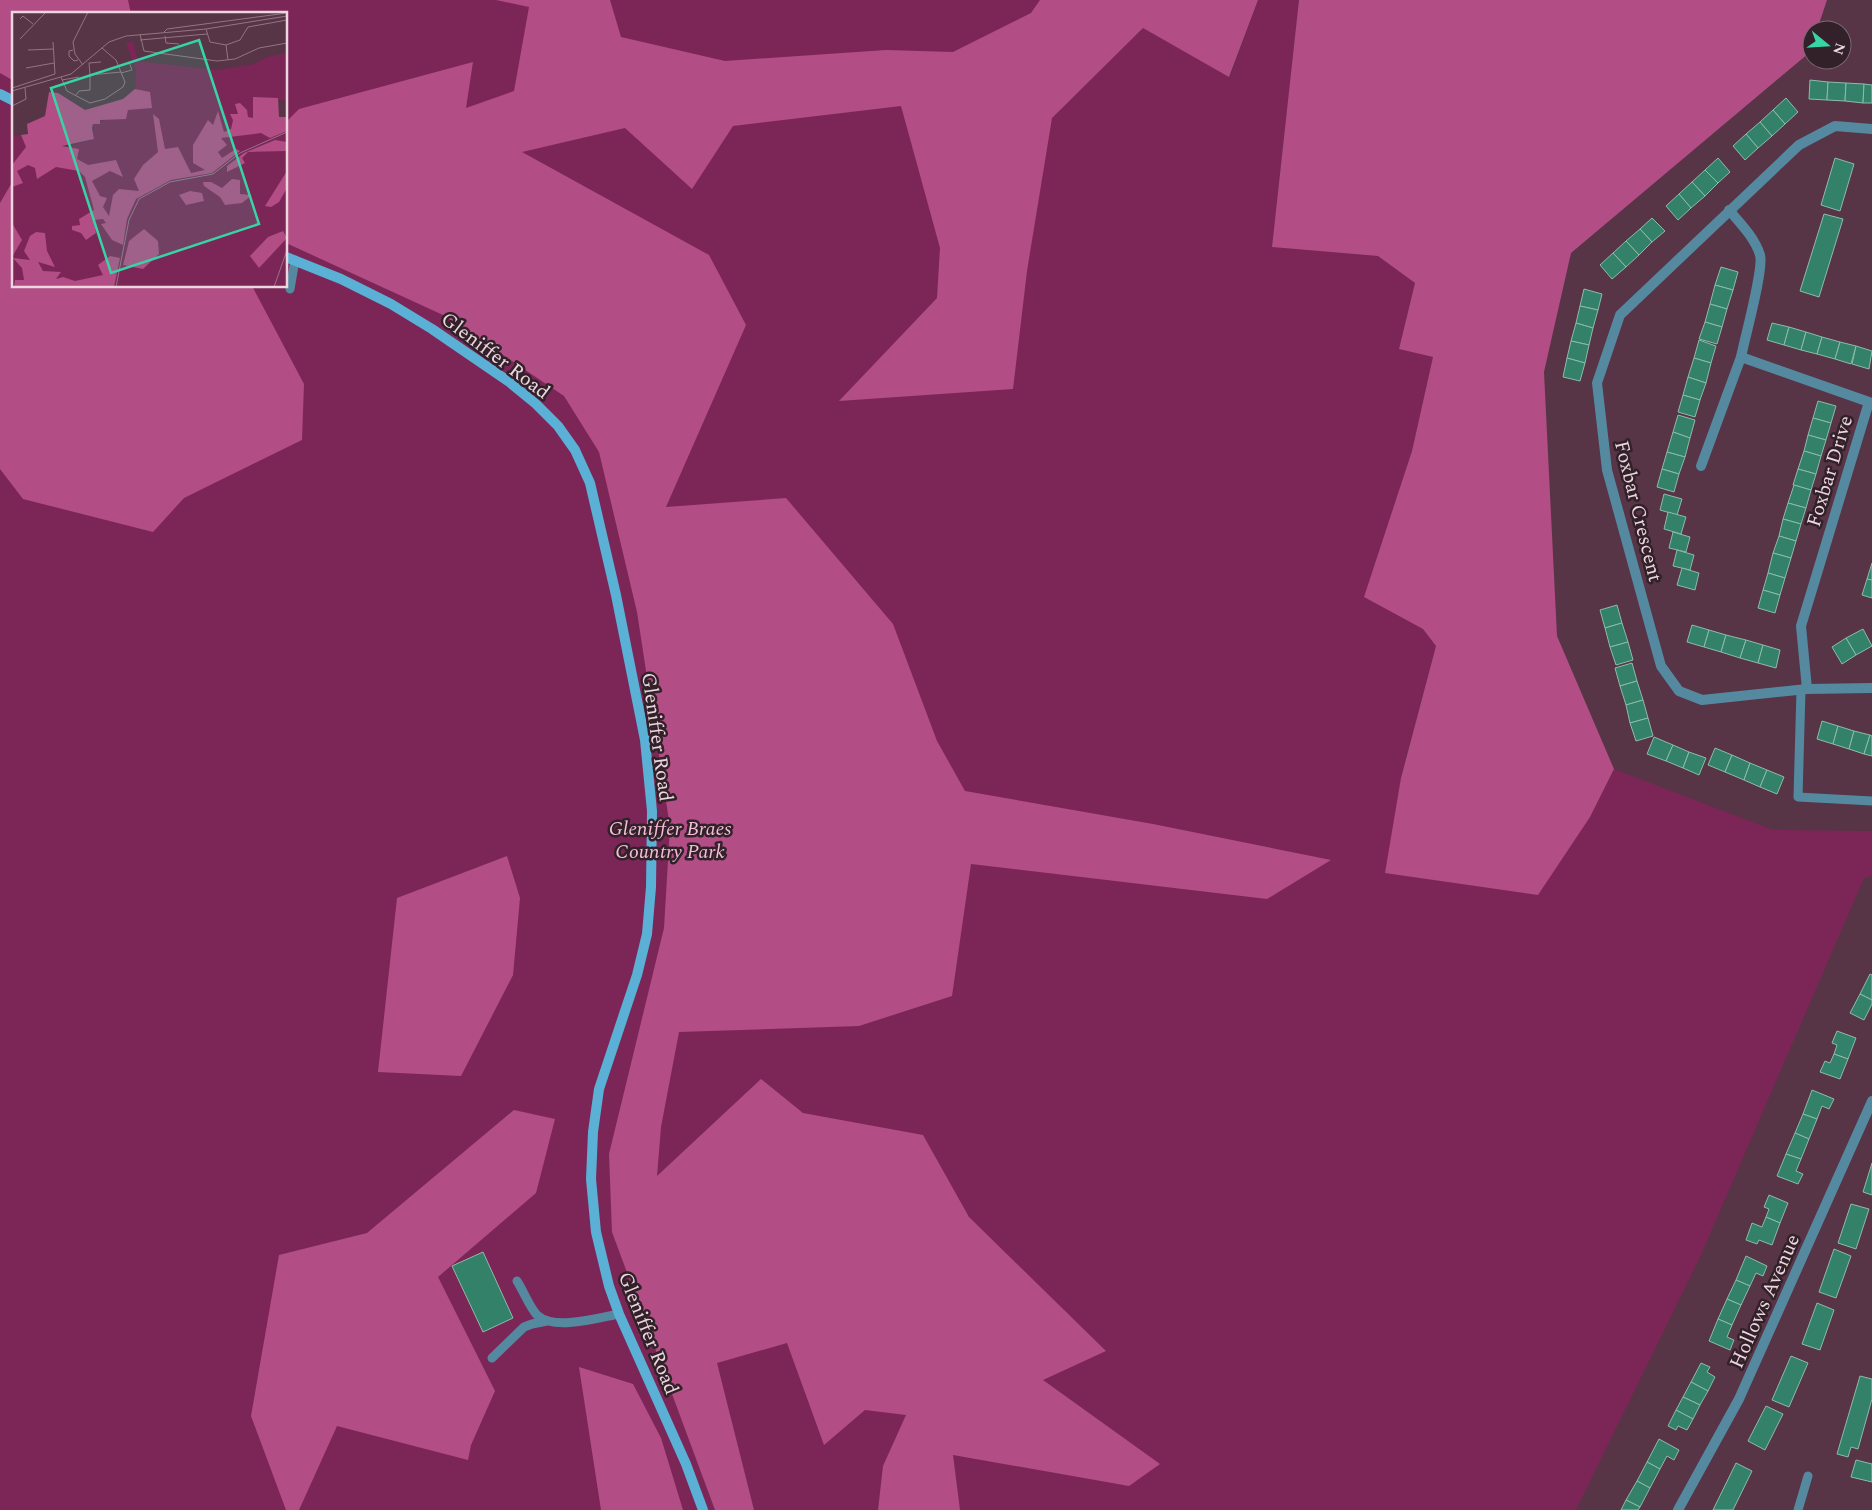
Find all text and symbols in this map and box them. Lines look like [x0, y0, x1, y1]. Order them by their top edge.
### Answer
inset map [12, 12, 288, 288]
north arrow [1802, 20, 1852, 70]
text: N [1827, 40, 1851, 58]
street label: Gleniffer Road [434, 305, 556, 407]
street label: Foxbar Drive [1799, 412, 1861, 531]
street label: Foxbar Crescent [1606, 437, 1670, 585]
street label: Gleniffer Road [633, 671, 681, 804]
park label: Gleniffer Braes Country Park [609, 814, 731, 867]
street label: Hollows Avenue [1722, 1229, 1808, 1373]
street label: Gleniffer Road [610, 1267, 686, 1399]

